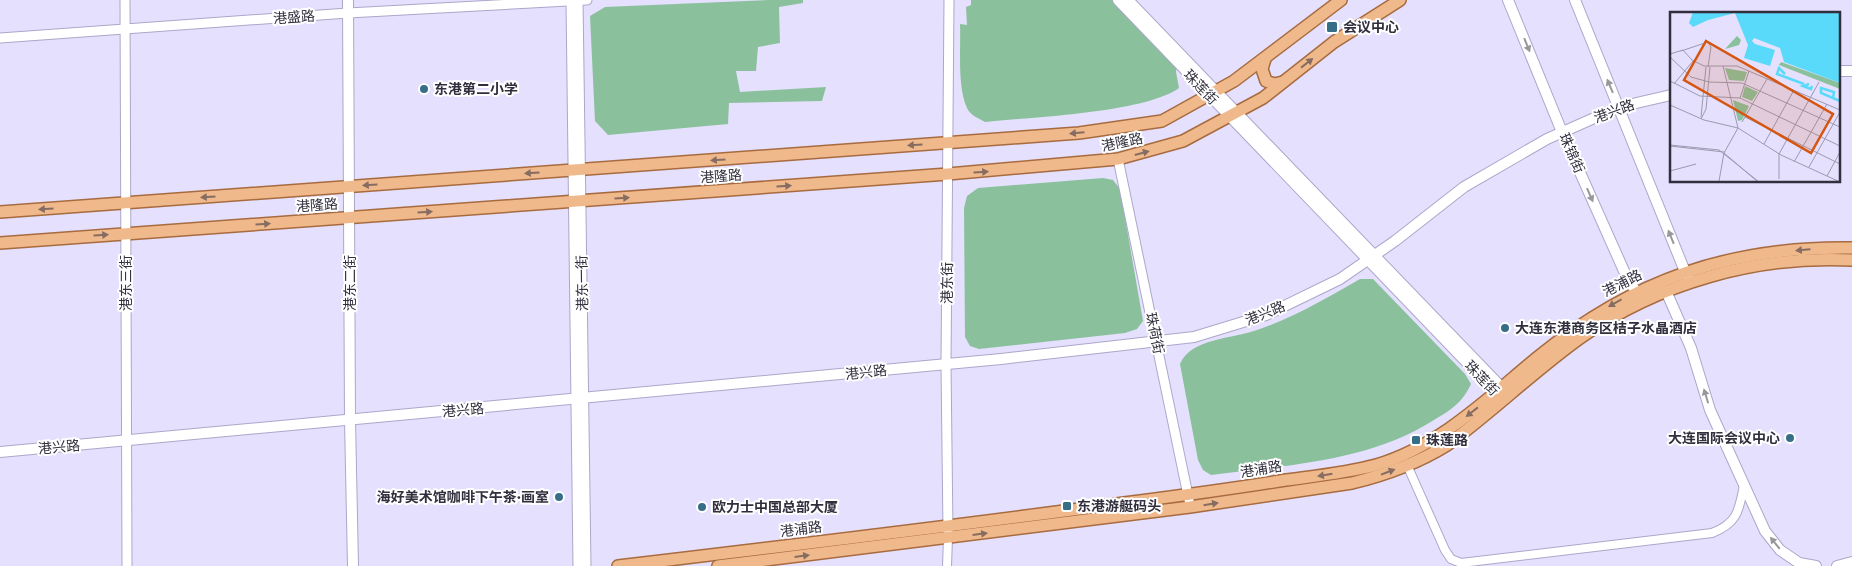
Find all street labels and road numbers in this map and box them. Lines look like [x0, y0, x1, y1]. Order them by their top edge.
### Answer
street label: 港盛路 [272, 7, 316, 27]
street label: 珠莲街 [1180, 66, 1222, 108]
street label: 港兴路 [1591, 95, 1637, 127]
street label: 港隆路 [1100, 129, 1144, 155]
street label: 珠锦街 [1555, 130, 1589, 176]
street label: 港隆路 [699, 166, 743, 186]
street label: 港隆路 [295, 195, 339, 215]
street label: 港东三街 [117, 255, 135, 311]
street label: 港东二街 [341, 255, 359, 311]
street label: 港东一街 [573, 255, 591, 311]
street label: 港东街 [938, 262, 956, 304]
street label: 港浦路 [1599, 265, 1645, 301]
street label: 港兴路 [1242, 297, 1288, 329]
street label: 珠荷街 [1142, 311, 1168, 355]
street label: 珠莲街 [1461, 357, 1503, 399]
street label: 港兴路 [844, 361, 888, 383]
street label: 港兴路 [441, 399, 485, 421]
street label: 港兴路 [37, 436, 81, 458]
street label: 港浦路 [1239, 457, 1283, 481]
street label: 港浦路 [779, 518, 823, 540]

